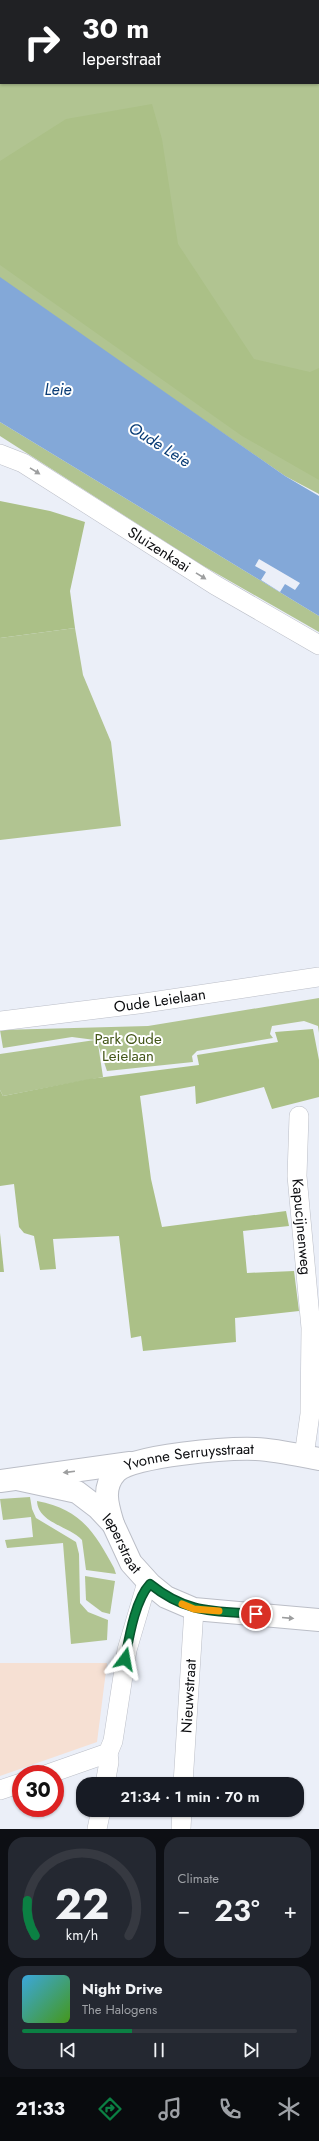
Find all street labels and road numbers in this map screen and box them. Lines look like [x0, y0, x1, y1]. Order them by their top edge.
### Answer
street label: Sluizenkaai [123, 521, 195, 578]
street label: Oude Leielaan [113, 983, 207, 1018]
street label: Kapucijnenweg [286, 1178, 317, 1276]
street label: Yvonne Serruysstraat [121, 1438, 254, 1477]
street label: Ieperstraat [97, 1508, 147, 1579]
street label: Nieuwstraat [175, 1658, 202, 1734]

